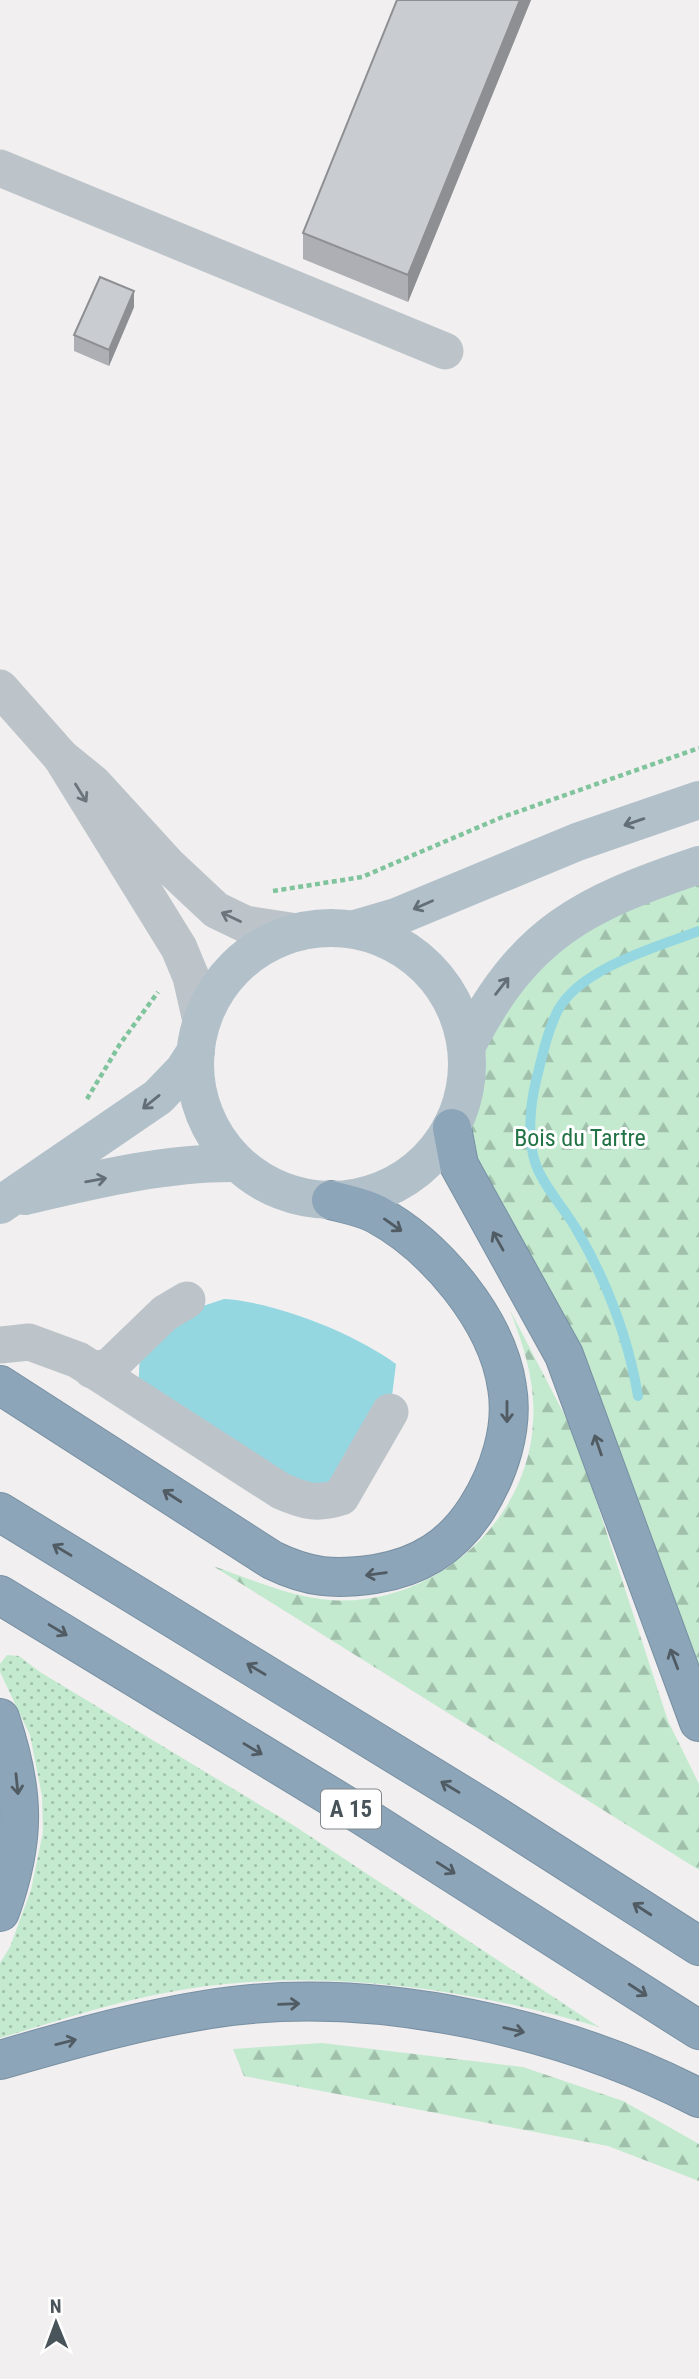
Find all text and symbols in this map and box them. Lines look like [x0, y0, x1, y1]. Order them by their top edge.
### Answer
one-way arrow [75, 782, 89, 802]
one-way arrow [624, 817, 646, 829]
one-way arrow [413, 899, 434, 912]
one-way arrow [221, 910, 242, 923]
one-way arrow [494, 977, 509, 996]
one-way arrow [143, 1095, 161, 1110]
park label: Bois du Tartre [514, 1124, 646, 1152]
one-way arrow [85, 1173, 107, 1186]
one-way arrow [383, 1218, 402, 1232]
one-way arrow [491, 1231, 505, 1251]
one-way arrow [501, 1400, 514, 1423]
one-way arrow [591, 1434, 603, 1456]
one-way arrow [162, 1488, 182, 1502]
one-way arrow [52, 1542, 72, 1556]
one-way arrow [365, 1567, 388, 1580]
one-way arrow [48, 1624, 68, 1638]
one-way arrow [667, 1648, 680, 1670]
one-way arrow [246, 1661, 266, 1675]
one-way arrow [242, 1742, 262, 1756]
one-way arrow [11, 1772, 24, 1795]
one-way arrow [440, 1780, 460, 1794]
road number: A 15 [321, 1790, 381, 1828]
one-way arrow [436, 1861, 455, 1876]
one-way arrow [632, 1902, 652, 1916]
one-way arrow [628, 1983, 648, 1997]
one-way arrow [277, 1997, 300, 2011]
one-way arrow [502, 2024, 525, 2038]
one-way arrow [54, 2035, 77, 2048]
north arrow [21, 2288, 91, 2358]
text: N [50, 2295, 62, 2318]

